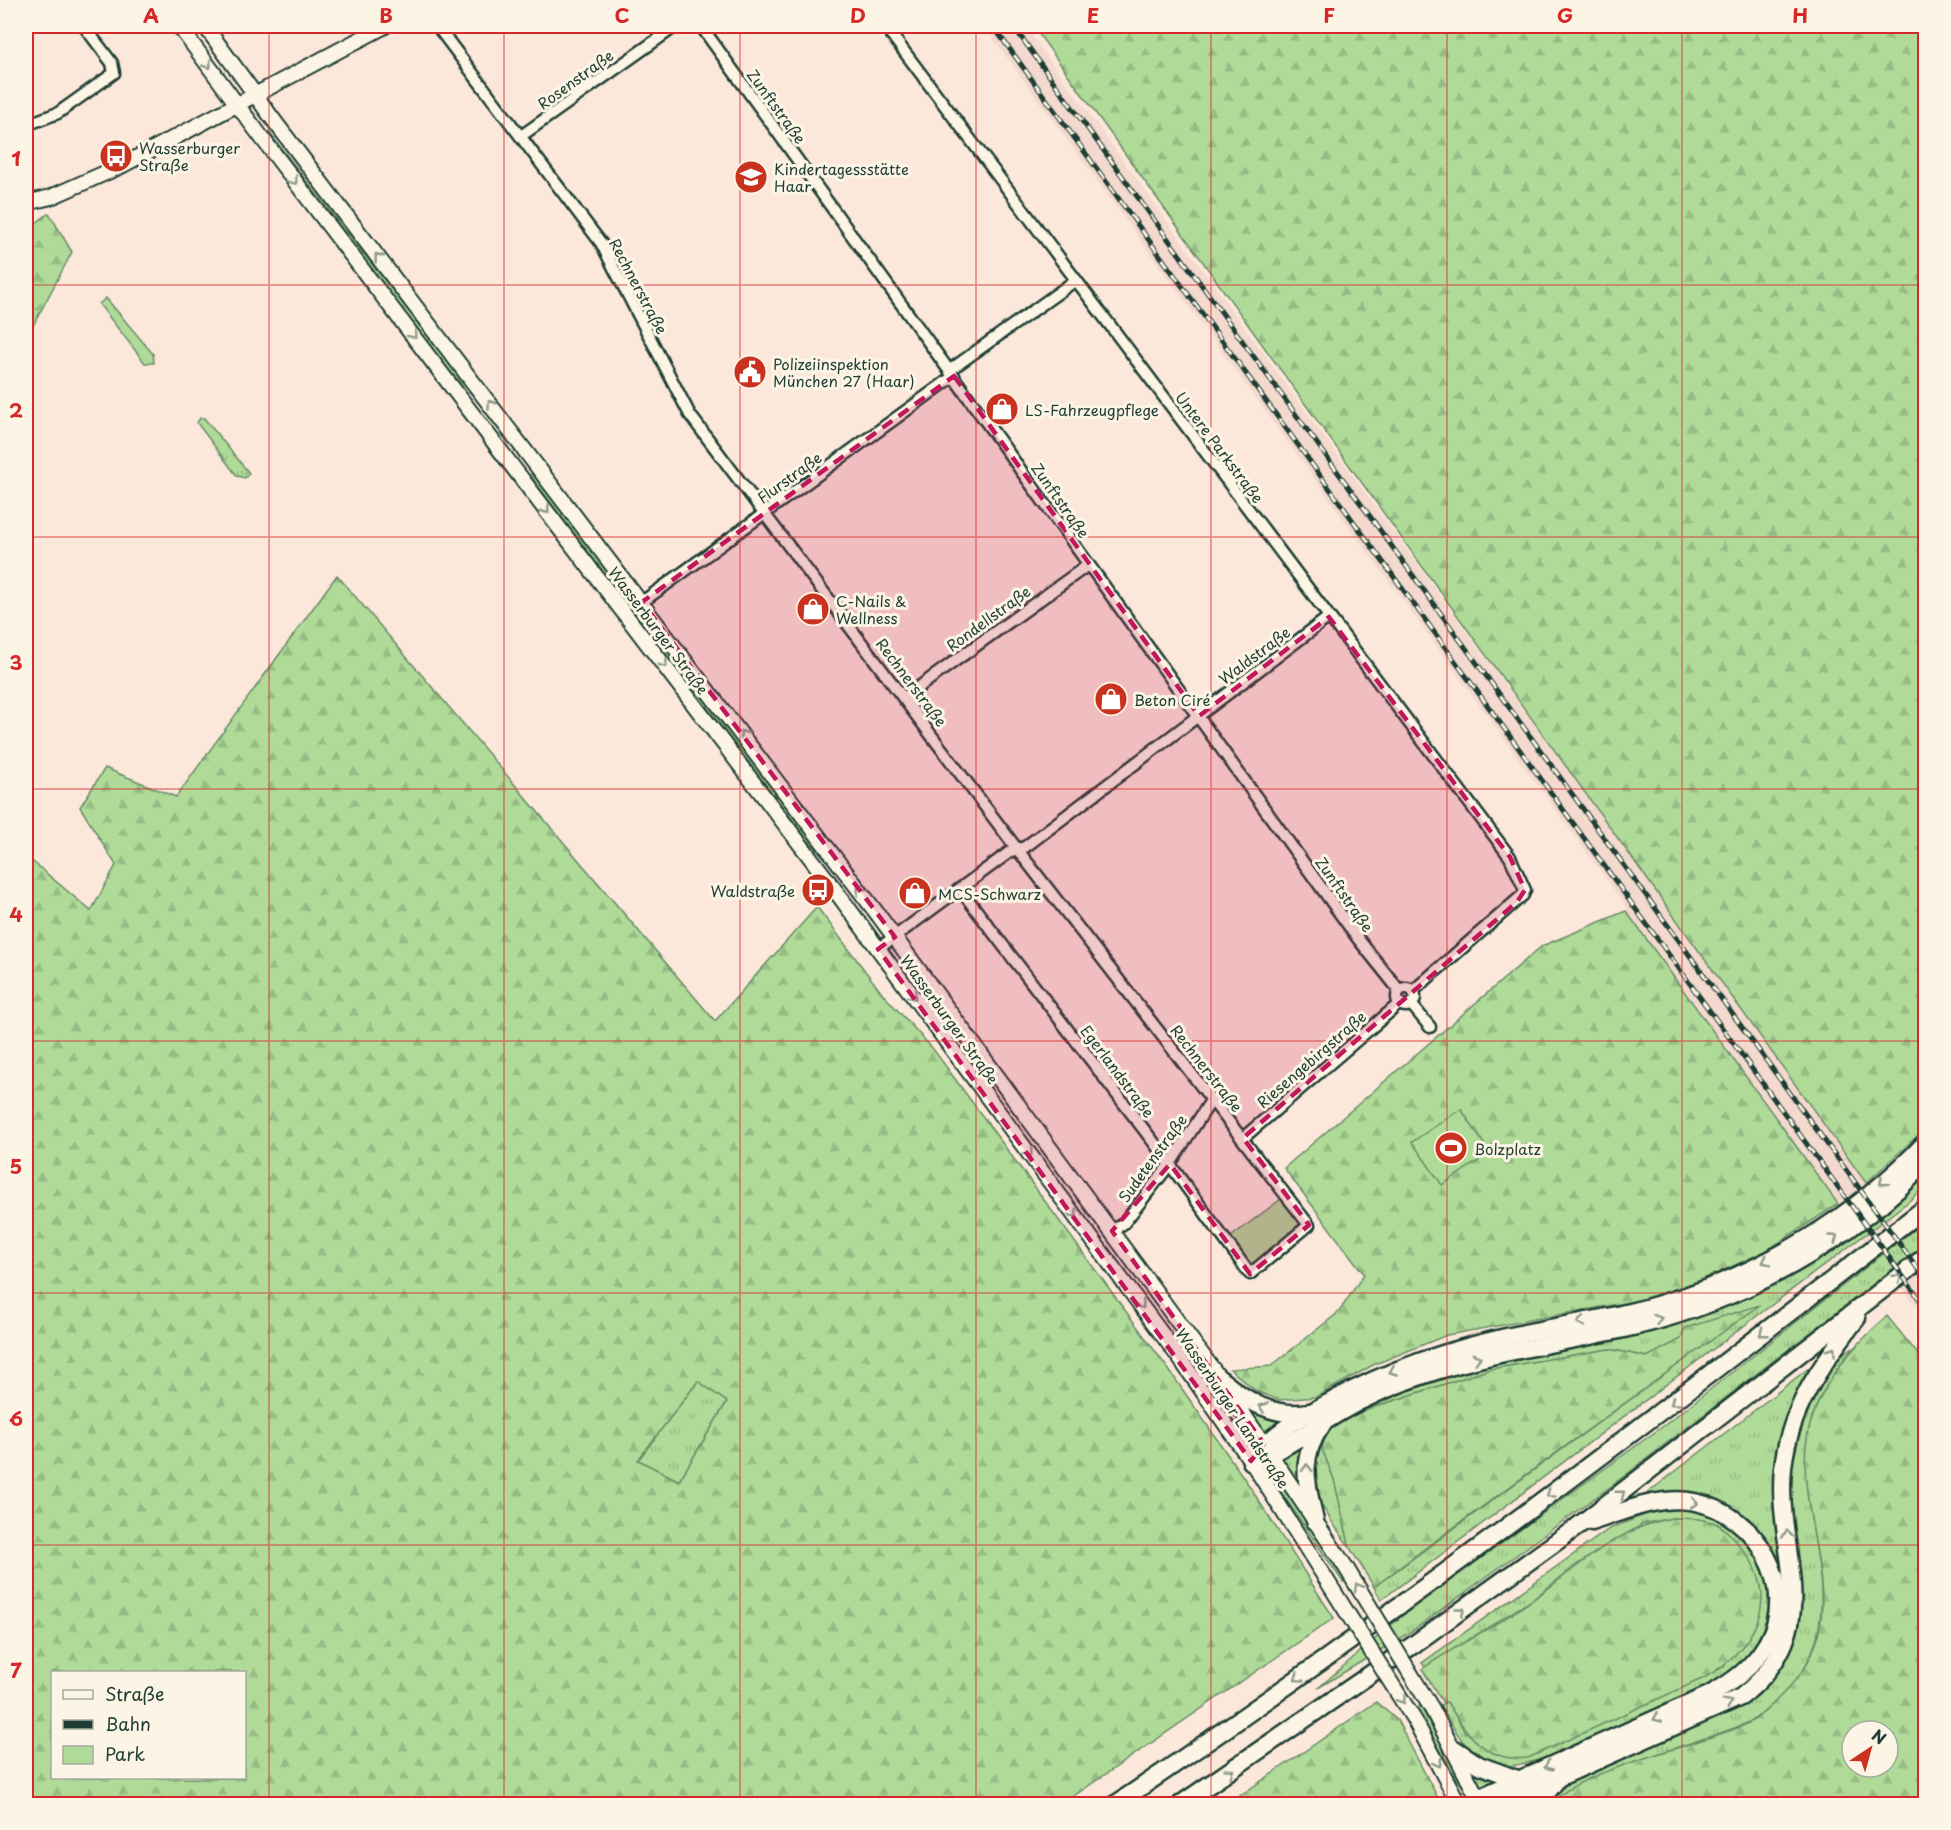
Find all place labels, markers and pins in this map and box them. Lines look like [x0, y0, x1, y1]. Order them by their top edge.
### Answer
place label: Wasserburger Straße [139, 136, 240, 176]
bus stop icon: Wasserburger Straße [98, 138, 134, 174]
place label: Kindertagessstätte Haar [774, 157, 909, 197]
school or university icon: Kindertagessstätte Haar [733, 159, 769, 195]
place label: Polizeiinspektion München 27 (Haar) [773, 352, 915, 392]
public building icon: Polizeiinspektion München 27 (Haar) [732, 354, 768, 390]
shop icon: LS-Fahrzeugpflege [984, 391, 1020, 427]
place label: LS-Fahrzeugpflege [1025, 398, 1159, 421]
place label: C-Nails & Wellness [836, 589, 906, 629]
shop icon: C-Nails & Wellness [795, 591, 831, 627]
shop icon: Beton Ciré [1093, 681, 1129, 717]
place label: Beton Ciré [1134, 688, 1211, 711]
bus stop icon: Waldstraße [800, 872, 836, 908]
shop icon: MCS-Schwarz [897, 875, 933, 911]
place label: Waldstraße [710, 879, 795, 902]
place label: MCS-Schwarz [938, 882, 1041, 905]
sports icon: Bolzplatz [1433, 1130, 1469, 1166]
place label: Bolzplatz [1474, 1137, 1541, 1160]

